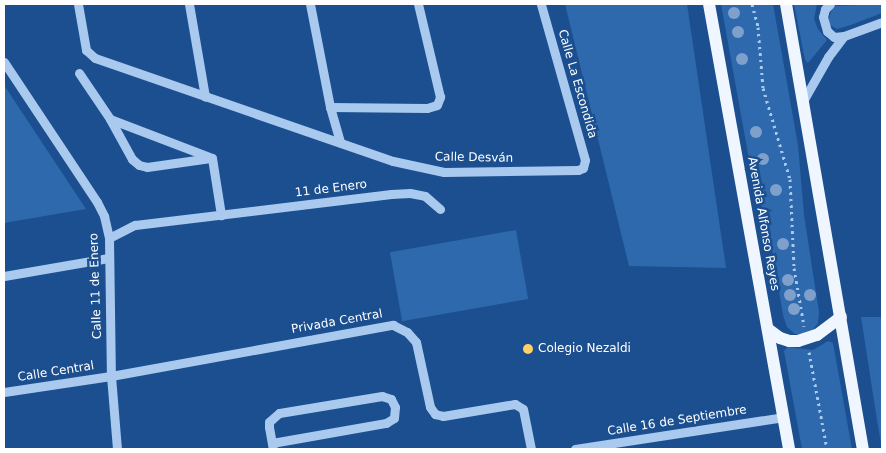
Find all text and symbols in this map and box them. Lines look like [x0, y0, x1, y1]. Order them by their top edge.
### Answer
street label: Calle La Escondida [555, 28, 599, 140]
street label: Calle Desván [435, 150, 513, 166]
street label: Avenida Alfonso Reyes [744, 156, 782, 292]
street label: 11 de Enero [294, 177, 368, 201]
street label: Calle 11 de Enero [87, 233, 105, 339]
street label: Privada Central [290, 307, 384, 337]
place label: Colegio Nezaldi [538, 342, 631, 356]
marker: Colegio Nezaldi [522, 343, 534, 355]
street label: Calle Central [17, 359, 95, 385]
street label: Calle 16 de Septiembre [606, 403, 748, 439]

